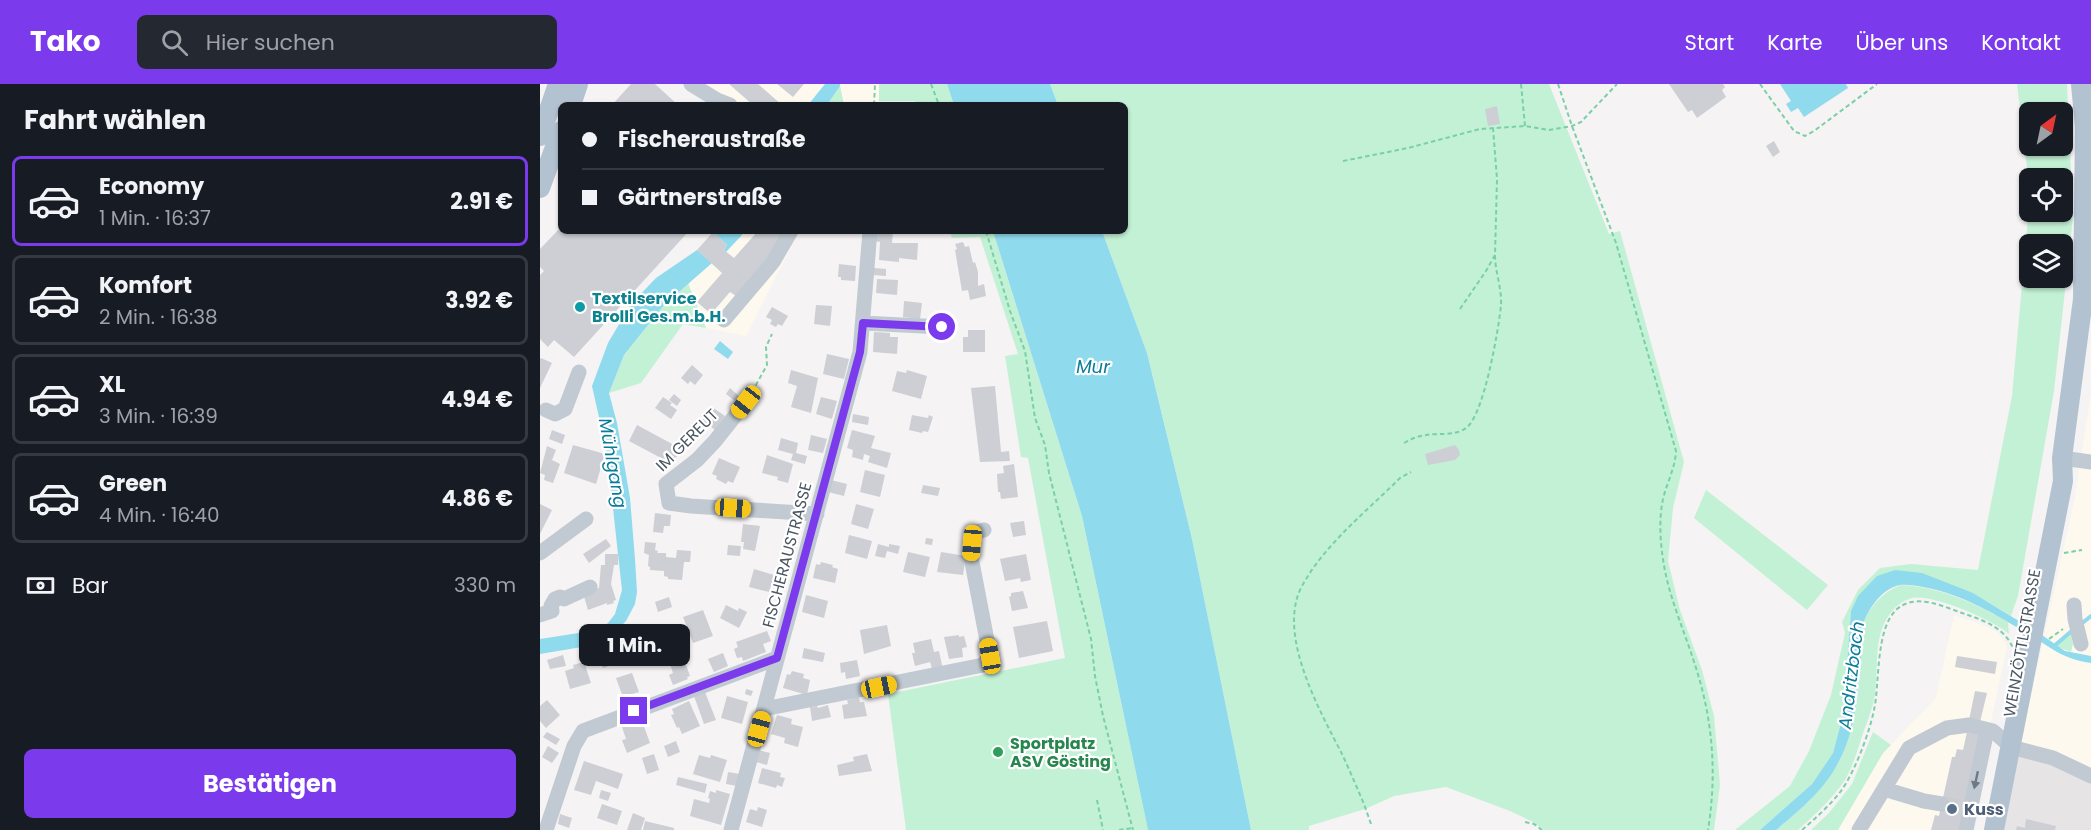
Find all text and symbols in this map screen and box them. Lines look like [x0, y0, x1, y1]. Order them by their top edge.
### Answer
search box [137, 15, 557, 69]
text: Tako [30, 22, 101, 61]
icon: search [158, 26, 191, 59]
text: Hier suchen [206, 27, 335, 58]
text: Start [1685, 28, 1734, 57]
text: Karte [1767, 28, 1823, 57]
text: Über uns [1856, 28, 1948, 57]
text: Kontakt [1981, 28, 2061, 57]
text: Fahrt wählen [24, 101, 206, 138]
north arrow [2019, 102, 2073, 156]
map controls [2019, 102, 2073, 288]
text: Fischeraustraße [618, 124, 806, 155]
button: locate [2019, 168, 2073, 222]
text: Economy [99, 171, 204, 202]
icon: car [27, 174, 81, 228]
text: Gärtnerstraße [618, 182, 782, 213]
text: 2.91 € [450, 186, 513, 217]
text: 1 Min. · 16:37 [99, 204, 211, 232]
button: layers [2019, 234, 2073, 288]
text: Komfort [99, 270, 192, 301]
icon: car [27, 273, 81, 327]
text: 3.92 € [445, 285, 513, 316]
place label: Textilservice Brolli Ges.m.b.H. [592, 287, 726, 328]
marker: Textilservice Brolli Ges.m.b.H. [573, 300, 587, 314]
text: 2 Min. · 16:38 [99, 303, 218, 331]
route start [928, 313, 955, 340]
water label: Mur [1076, 354, 1111, 379]
text: XL [99, 369, 125, 400]
icon: car [27, 372, 81, 426]
car [728, 382, 764, 422]
text: 4.94 € [441, 384, 513, 415]
text: 3 Min. · 16:39 [99, 402, 218, 430]
street label: IM GEREUT [651, 403, 724, 476]
water label: Mühlgang [593, 416, 633, 510]
text: Green [99, 468, 167, 499]
icon: car [27, 471, 81, 525]
street label: FISCHERAUSTRASSE [756, 480, 818, 630]
text: 4.86 € [441, 483, 513, 514]
car [714, 498, 752, 518]
text: 4 Min. · 16:40 [99, 501, 219, 529]
car [961, 524, 983, 562]
street label: WEINZÖTTLSTRASSE [1998, 567, 2046, 719]
icon: cash [24, 569, 57, 602]
text: Bar [72, 570, 109, 601]
text: 330 m [454, 571, 516, 599]
water label: Andritzbach [1832, 620, 1870, 731]
callout: 1 Min. [578, 624, 690, 666]
text: 1 Min. [607, 631, 662, 659]
car [978, 637, 1002, 675]
car [860, 674, 898, 700]
route end [620, 697, 647, 724]
car [746, 709, 772, 749]
place label: Sportplatz ASV Gösting [1010, 732, 1111, 773]
marker: Sportplatz ASV Gösting [991, 745, 1005, 759]
button: Bestätigen [24, 749, 516, 818]
one-way arrow [1971, 770, 1981, 789]
place label: Kuss [1964, 798, 2004, 821]
marker: Kuss [1945, 802, 1959, 816]

